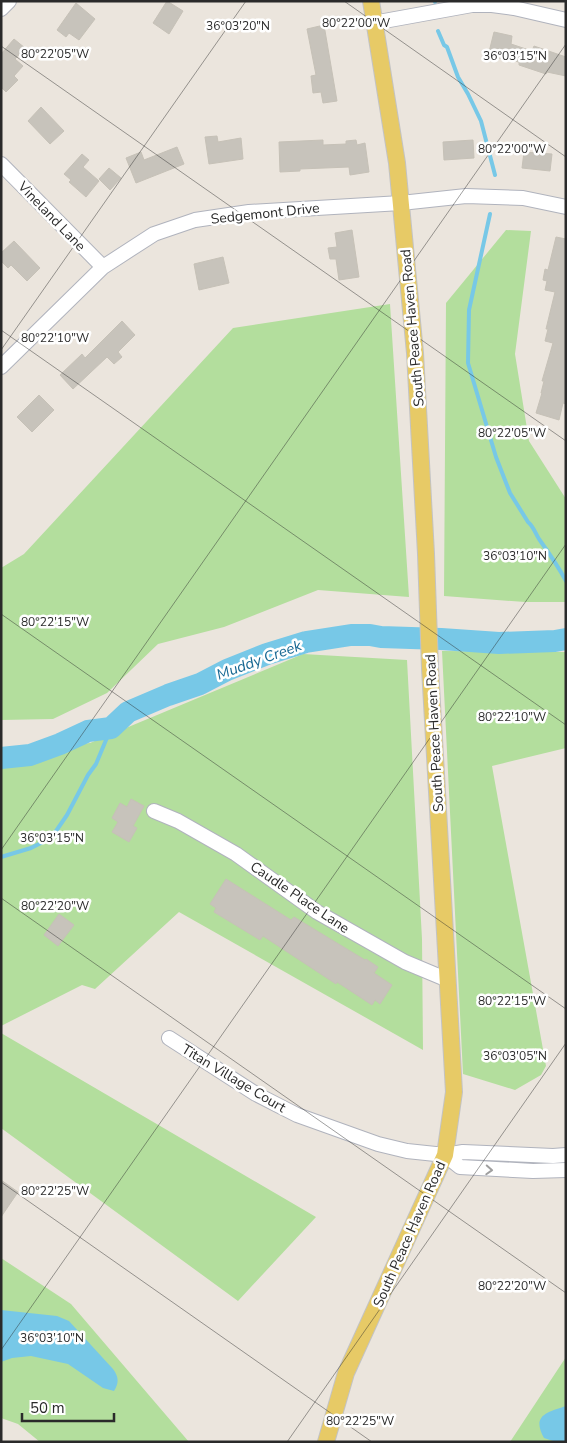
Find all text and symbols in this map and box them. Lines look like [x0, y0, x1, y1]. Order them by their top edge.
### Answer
text: 80°22'00"W [322, 15, 390, 31]
text: 36°03'20"N [206, 18, 270, 34]
text: 80°22'05"W [21, 46, 89, 62]
text: 36°03'15"N [483, 48, 547, 64]
text: 80°22'00"W [478, 141, 546, 157]
street label: Vineland Lane [13, 177, 90, 255]
street label: Sedgemont Drive [210, 198, 320, 229]
street label: South Peace Haven Road [396, 248, 429, 408]
text: 80°22'10"W [21, 330, 89, 346]
text: 80°22'05"W [478, 425, 546, 441]
text: 36°03'10"N [483, 548, 547, 564]
text: 80°22'15"W [21, 614, 89, 630]
water label: Muddy Creek [214, 635, 305, 685]
street label: South Peace Haven Road [421, 653, 448, 812]
text: 80°22'10"W [478, 709, 546, 725]
text: 36°03'15"N [20, 830, 84, 846]
street label: Caudle Place Lane [246, 857, 353, 938]
text: 80°22'20"W [21, 898, 89, 914]
text: 80°22'15"W [478, 993, 546, 1009]
street label: Titan Village Court [178, 1040, 289, 1117]
text: 36°03'05"N [483, 1048, 547, 1064]
street label: South Peace Haven Road [369, 1158, 450, 1310]
one-way arrow [485, 1164, 493, 1175]
text: 80°22'25"W [21, 1183, 89, 1199]
text: 80°22'20"W [478, 1278, 546, 1294]
text: 36°03'10"N [20, 1330, 84, 1346]
scale bar [22, 1390, 115, 1422]
text: 50 m [30, 1398, 65, 1418]
text: 80°22'25"W [326, 1413, 394, 1429]

